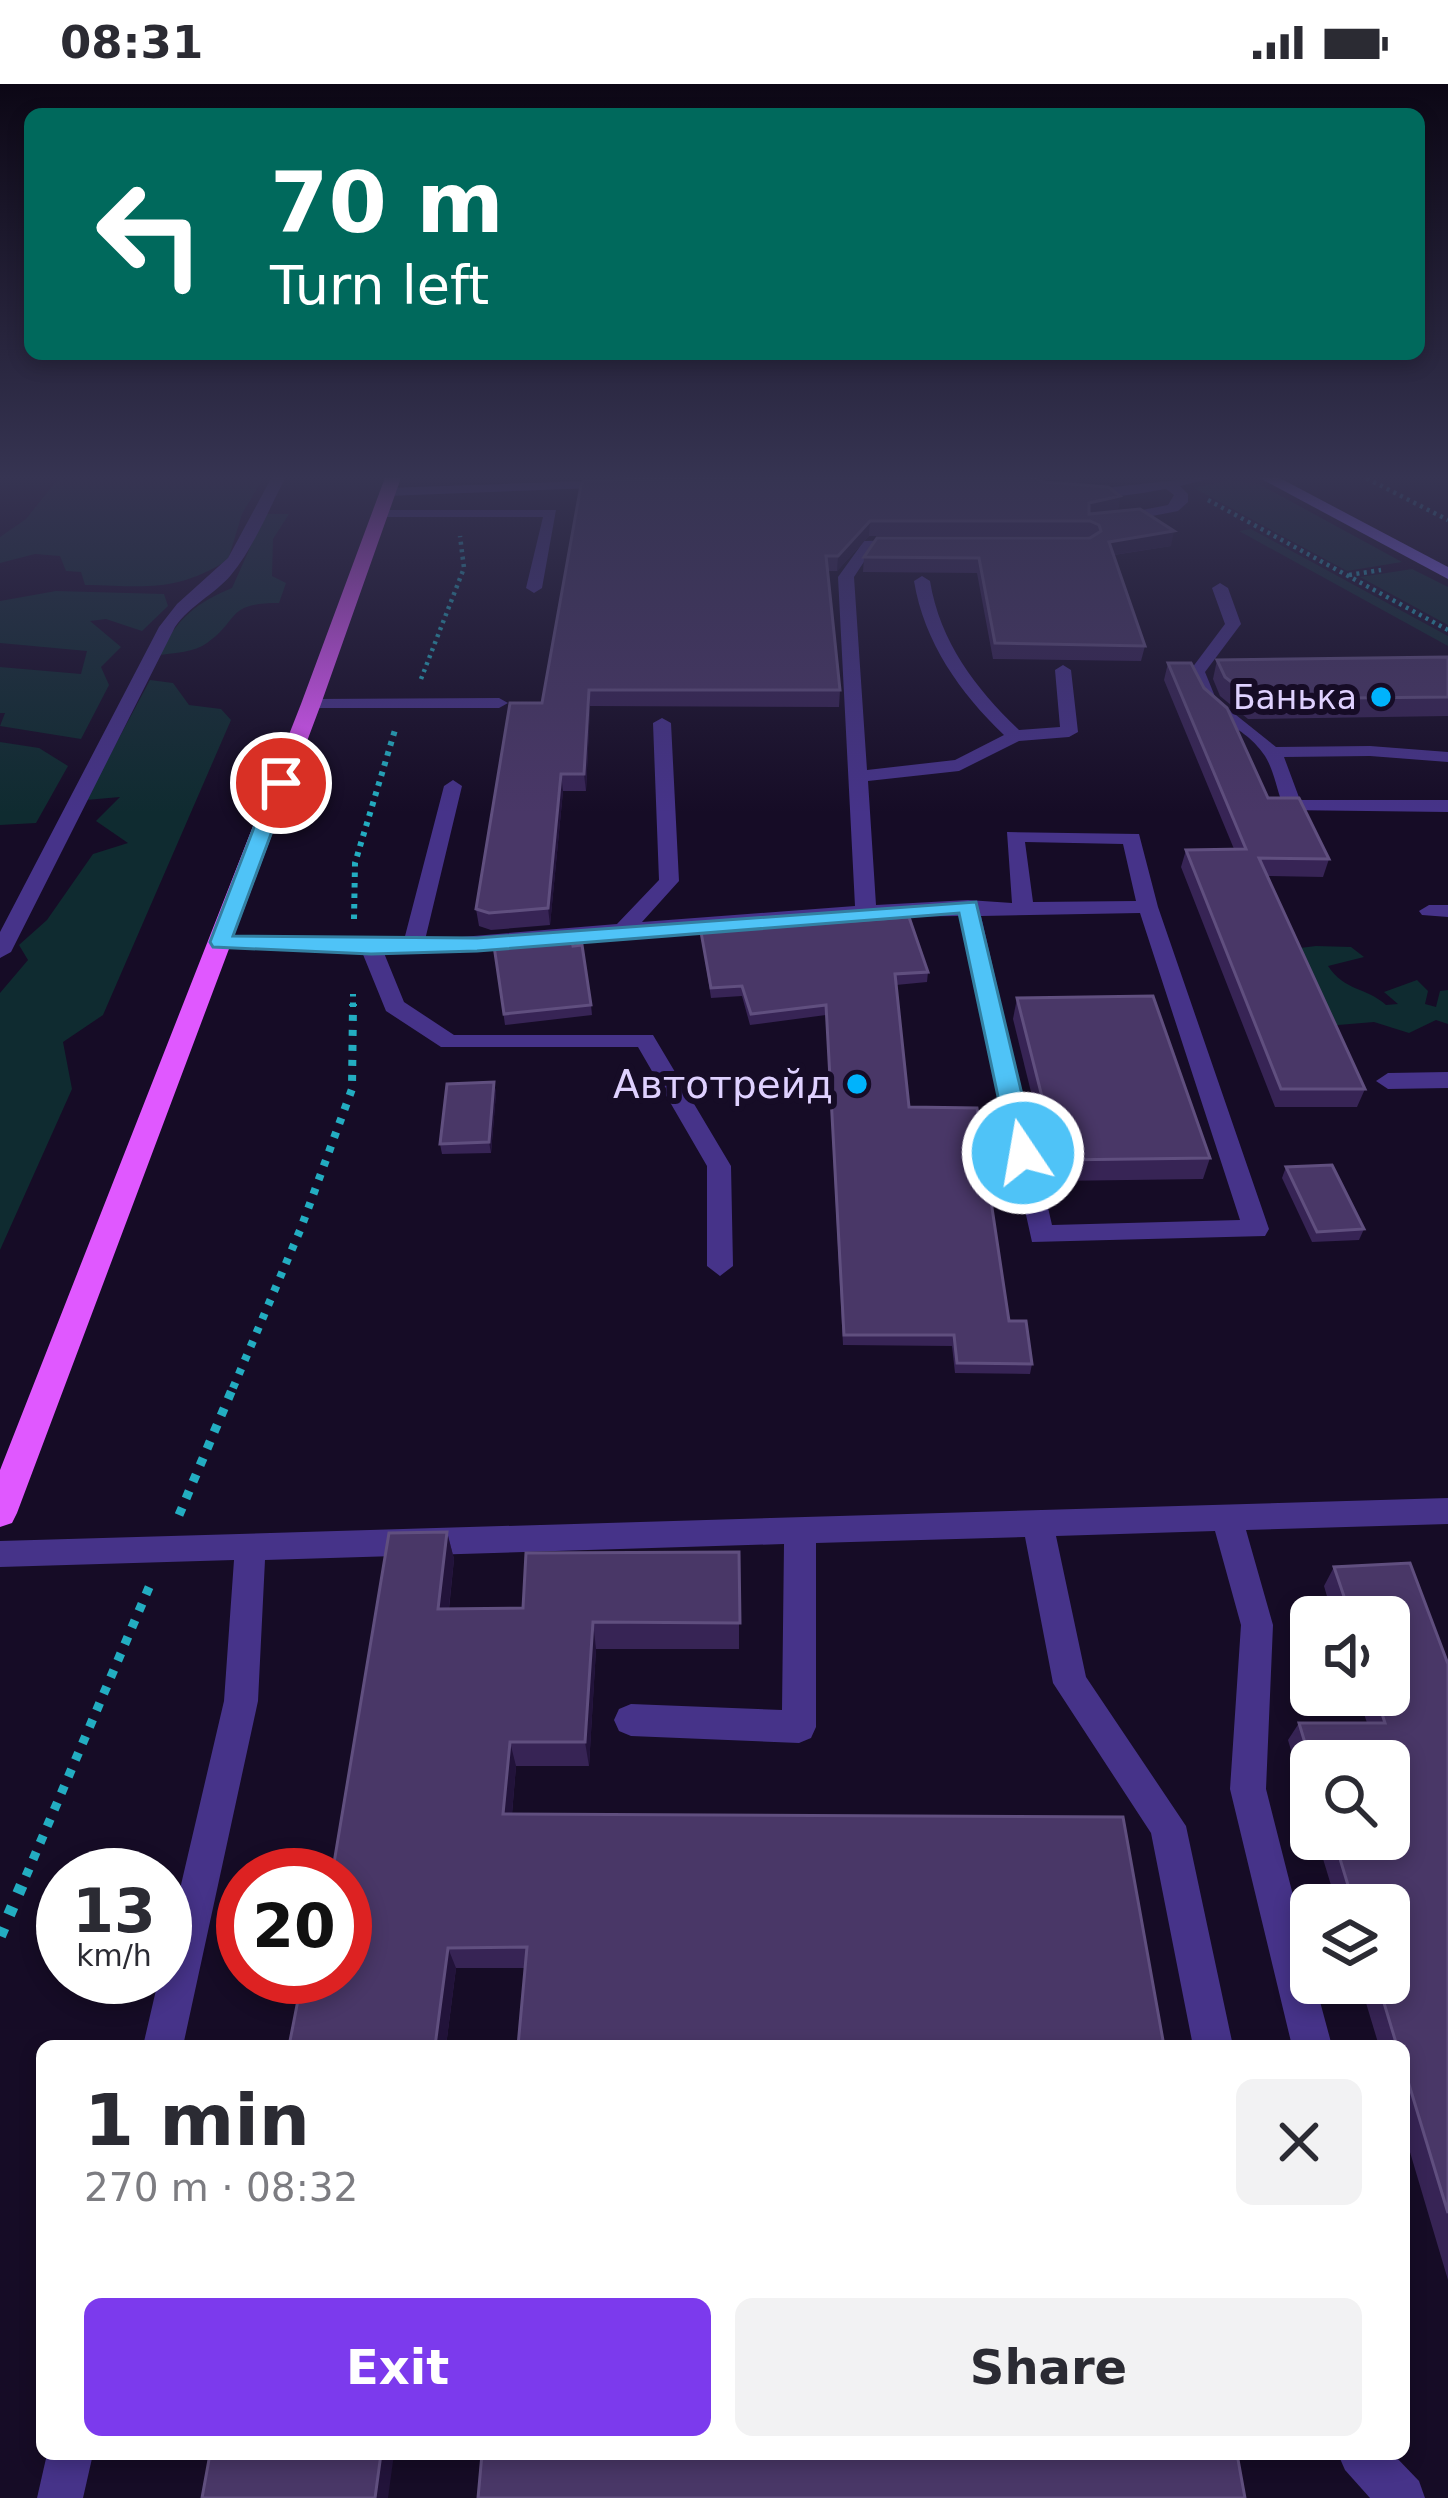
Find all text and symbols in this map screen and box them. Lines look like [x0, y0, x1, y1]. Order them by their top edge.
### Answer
text: 08:31 [60, 16, 203, 69]
text: 70 m [270, 154, 504, 252]
icon: left [72, 156, 228, 312]
text: Turn left [270, 254, 489, 317]
place label: Банька [1233, 678, 1357, 717]
marker: Банька [1368, 684, 1394, 710]
pin [230, 732, 332, 834]
icon: arrive [248, 750, 314, 816]
place label: Автотрейд [613, 1062, 833, 1107]
marker: Автотрейд [844, 1071, 870, 1097]
position arrow [960, 1090, 1086, 1216]
map controls [1290, 1596, 1410, 2004]
button: sound [1290, 1596, 1410, 1716]
button: search [1290, 1740, 1410, 1860]
speed limit sign: 20 [216, 1848, 372, 2004]
text: 13 [72, 1876, 156, 1946]
button: layers [1290, 1884, 1410, 2004]
text: km/h [76, 1938, 152, 1973]
text: 1 min [84, 2078, 310, 2162]
button: close [1236, 2079, 1362, 2205]
text: 270 m · 08:32 [84, 2165, 358, 2210]
button: Exit [84, 2298, 711, 2436]
button: Share [735, 2298, 1362, 2436]

